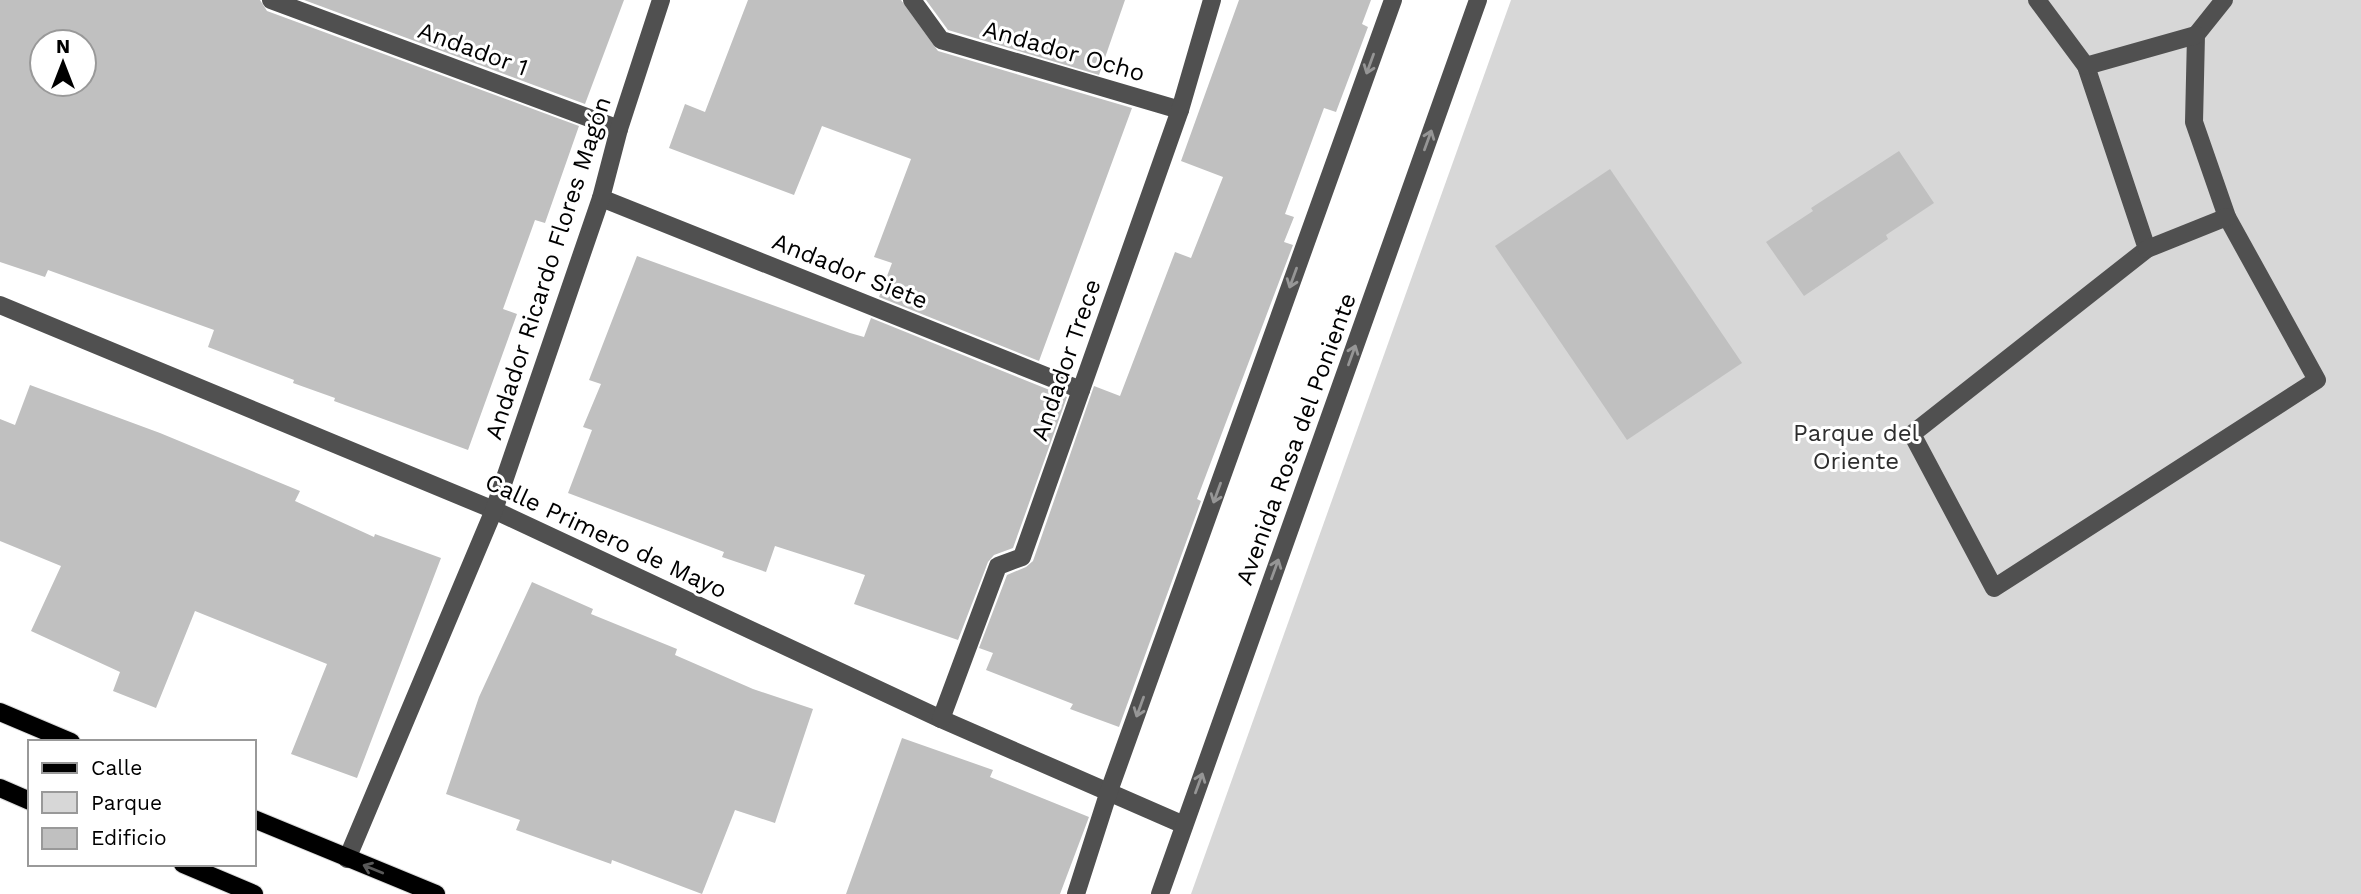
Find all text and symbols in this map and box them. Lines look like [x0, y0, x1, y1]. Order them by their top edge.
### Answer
street label: Andador Ocho [980, 15, 1148, 87]
street label: Andador 1 [414, 16, 532, 82]
north arrow [28, 28, 98, 98]
text: N [56, 35, 70, 58]
one-way arrow [1363, 53, 1375, 75]
street label: Andador Ricardo Flores Magón [479, 93, 617, 443]
one-way arrow [1423, 130, 1435, 152]
street label: Andador Siete [768, 227, 932, 315]
one-way arrow [1286, 267, 1299, 289]
street label: Andador Trece [1025, 276, 1107, 444]
street label: Avenida Rosa del Poniente [1230, 289, 1362, 589]
one-way arrow [1347, 344, 1359, 366]
park label: Parque del Oriente [1793, 419, 1920, 475]
street label: Calle Primero de Mayo [481, 468, 731, 604]
one-way arrow [1209, 481, 1222, 503]
one-way arrow [1270, 559, 1282, 581]
one-way arrow [1133, 695, 1145, 717]
legend [28, 740, 256, 866]
text: Calle [91, 755, 142, 780]
one-way arrow [1194, 773, 1206, 795]
text: Parque [91, 790, 162, 815]
text: Edificio [91, 825, 167, 850]
one-way arrow [362, 861, 384, 874]

